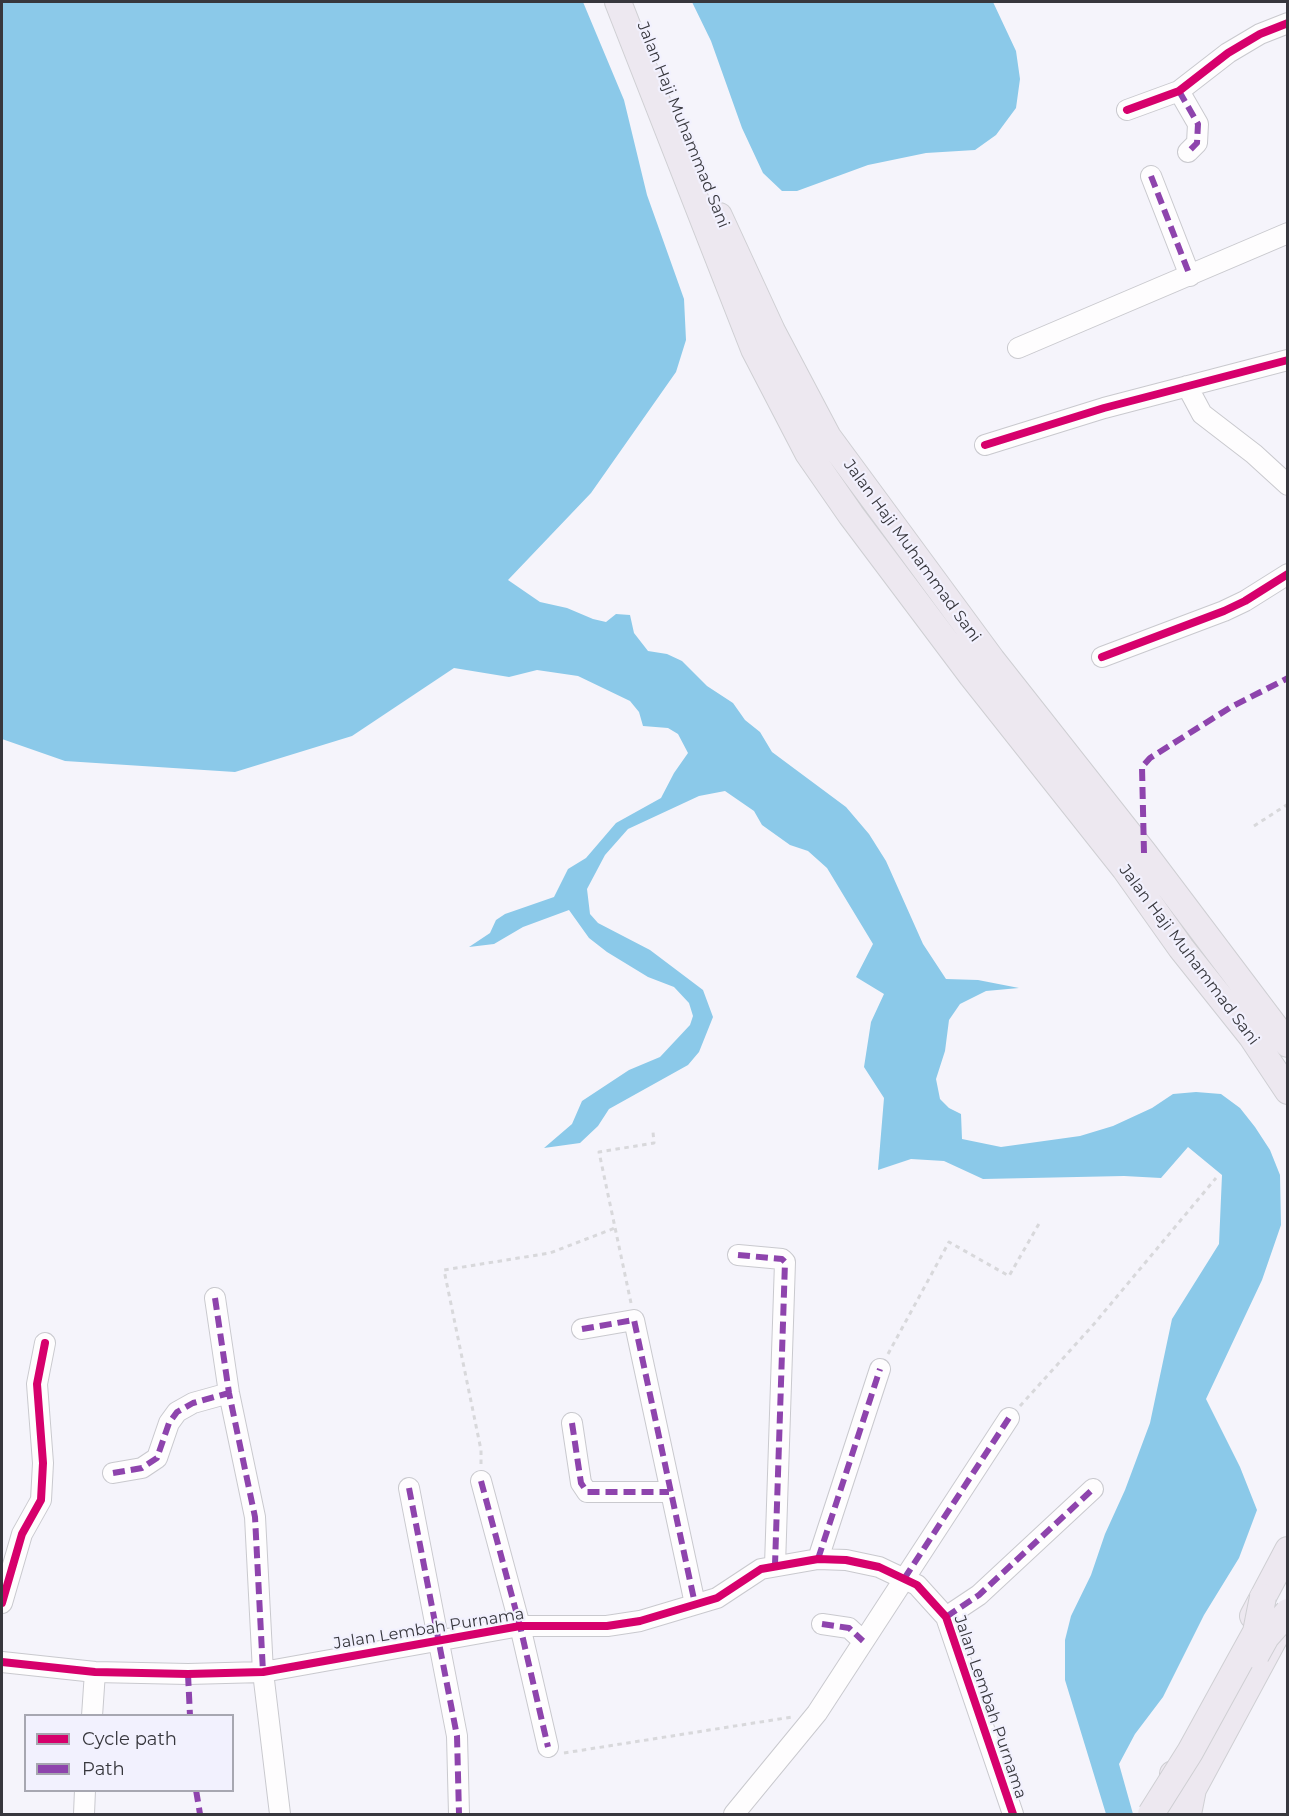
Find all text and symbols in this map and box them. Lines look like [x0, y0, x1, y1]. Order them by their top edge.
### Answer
street label: Jalan Haji Muhammad Sani [633, 19, 733, 231]
street label: Jalan Haji Muhammad Sani [839, 456, 985, 646]
street label: Jalan Haji Muhammad Sani [1115, 861, 1263, 1049]
street label: Jalan Lembah Purnama [332, 1604, 526, 1654]
street label: Jalan Lembah Purnama [950, 1613, 1030, 1801]
legend [24, 1714, 234, 1792]
text: Cycle path [82, 1728, 177, 1750]
text: Path [82, 1758, 125, 1780]

